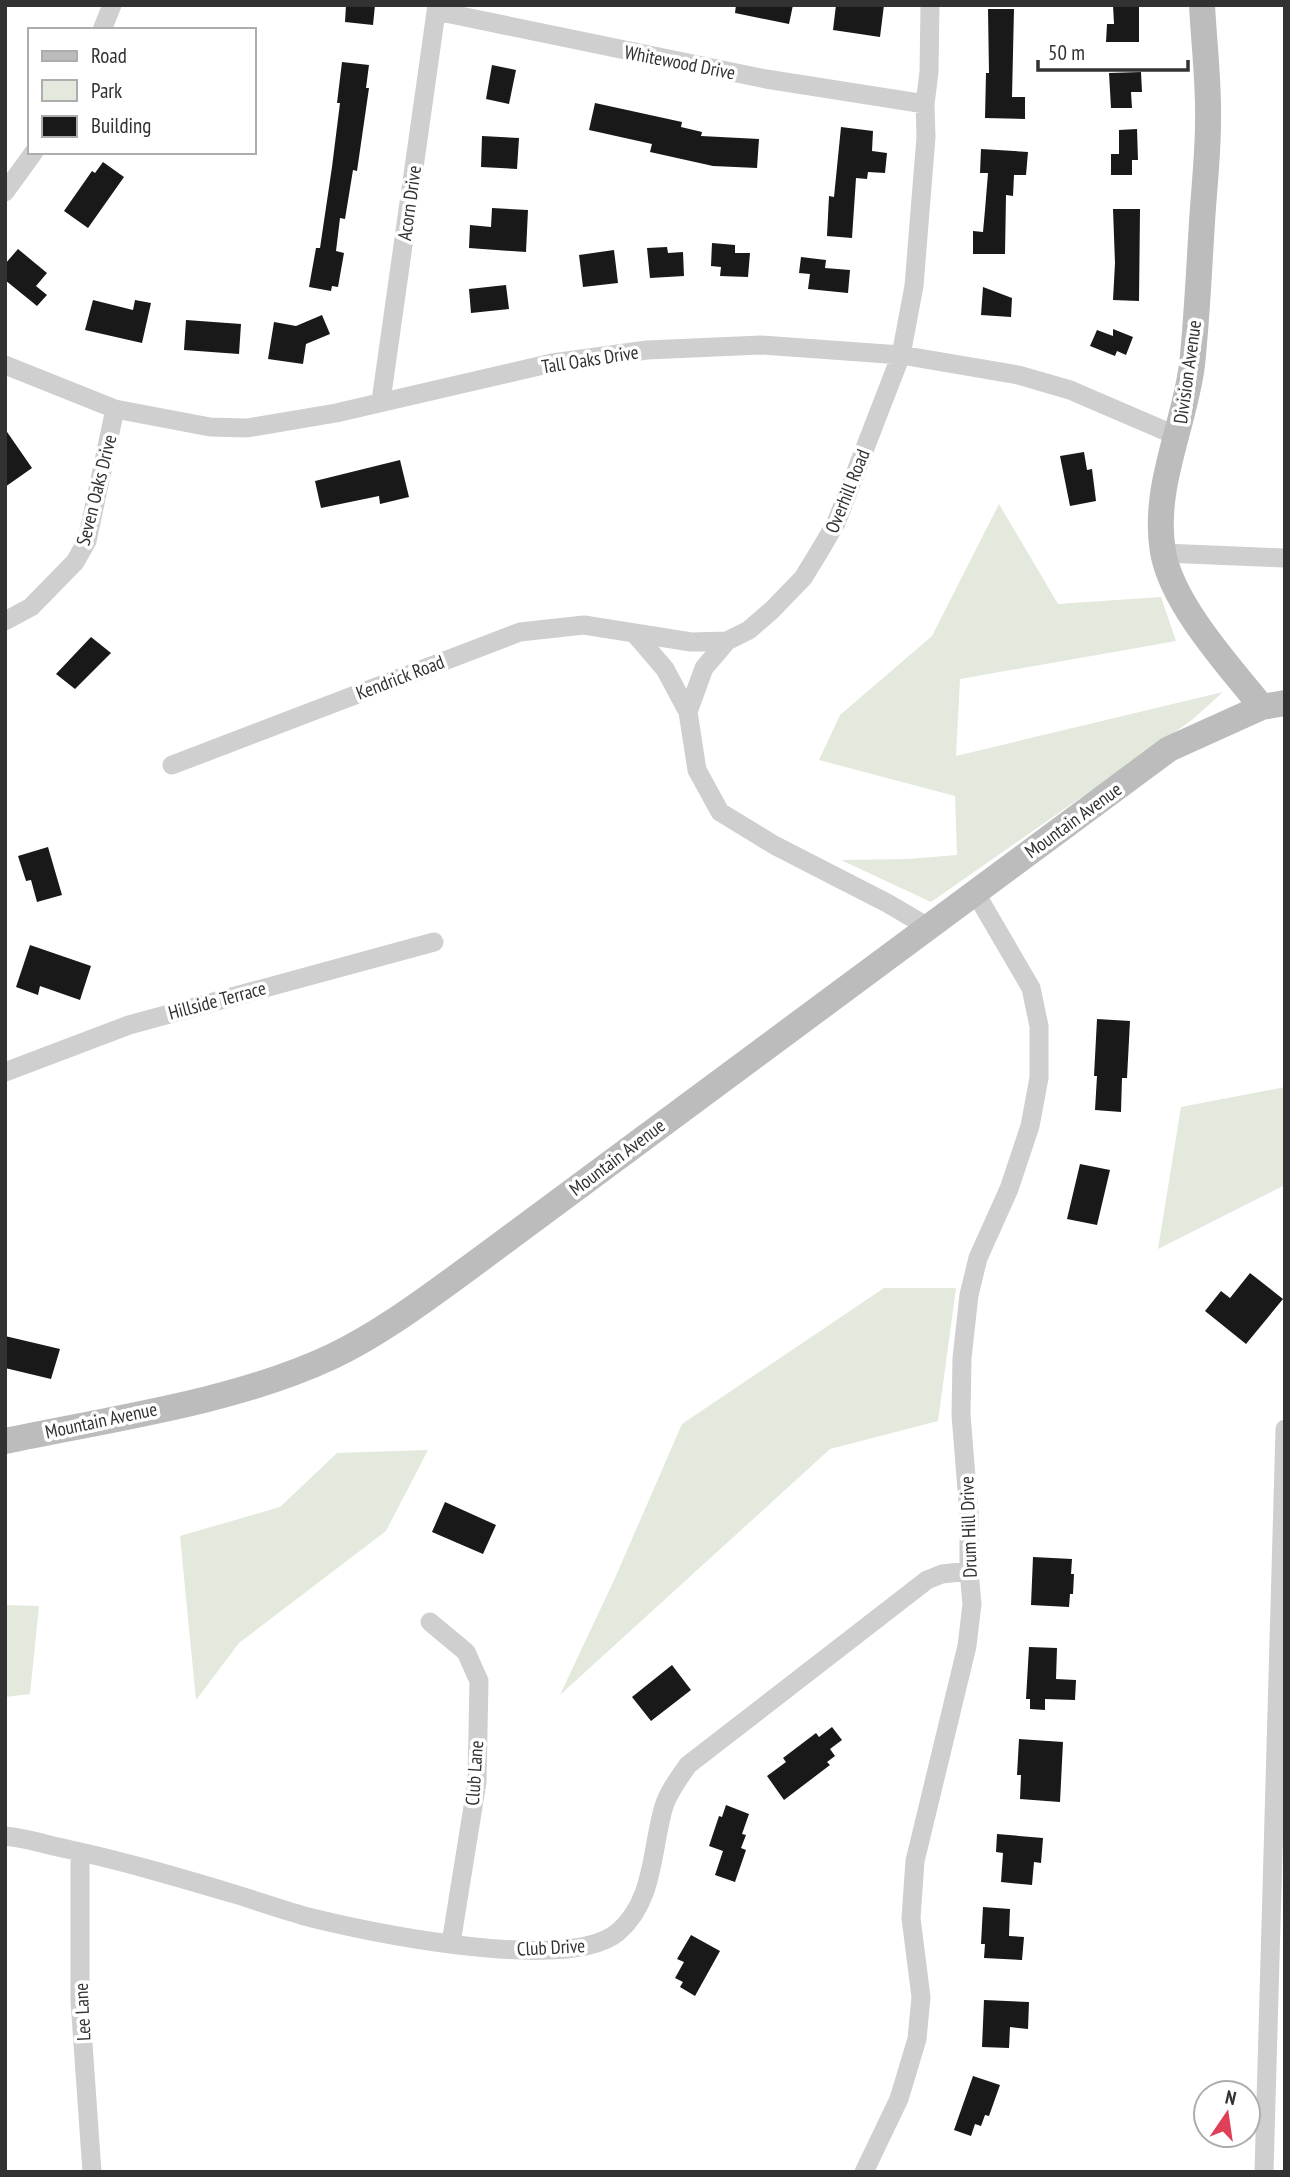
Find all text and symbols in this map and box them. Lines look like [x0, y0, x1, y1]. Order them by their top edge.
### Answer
legend [28, 28, 256, 154]
scale bar [1038, 28, 1188, 72]
text: 50 m [1048, 39, 1085, 66]
street label: Whitewood Drive [623, 40, 738, 85]
text: Road [91, 42, 127, 69]
text: Park [91, 77, 122, 104]
text: Building [91, 112, 151, 139]
street label: Acorn Drive [392, 164, 426, 242]
street label: Division Avenue [1168, 319, 1206, 425]
street label: Tall Oaks Drive [540, 339, 640, 378]
street label: Seven Oaks Drive [71, 432, 121, 548]
street label: Overhill Road [819, 446, 875, 536]
street label: Kendrick Road [353, 649, 447, 705]
street label: Mountain Avenue [1020, 777, 1126, 863]
street label: Hillside Terrace [166, 975, 269, 1025]
street label: Mountain Avenue [564, 1113, 670, 1201]
street label: Mountain Avenue [43, 1396, 159, 1444]
street label: Drum Hill Drive [954, 1476, 982, 1578]
street label: Club Lane [460, 1740, 488, 1806]
street label: Club Drive [516, 1933, 586, 1961]
street label: Lee Lane [68, 1982, 96, 2042]
north arrow [1192, 2079, 1262, 2149]
text: N [1223, 2085, 1239, 2110]

